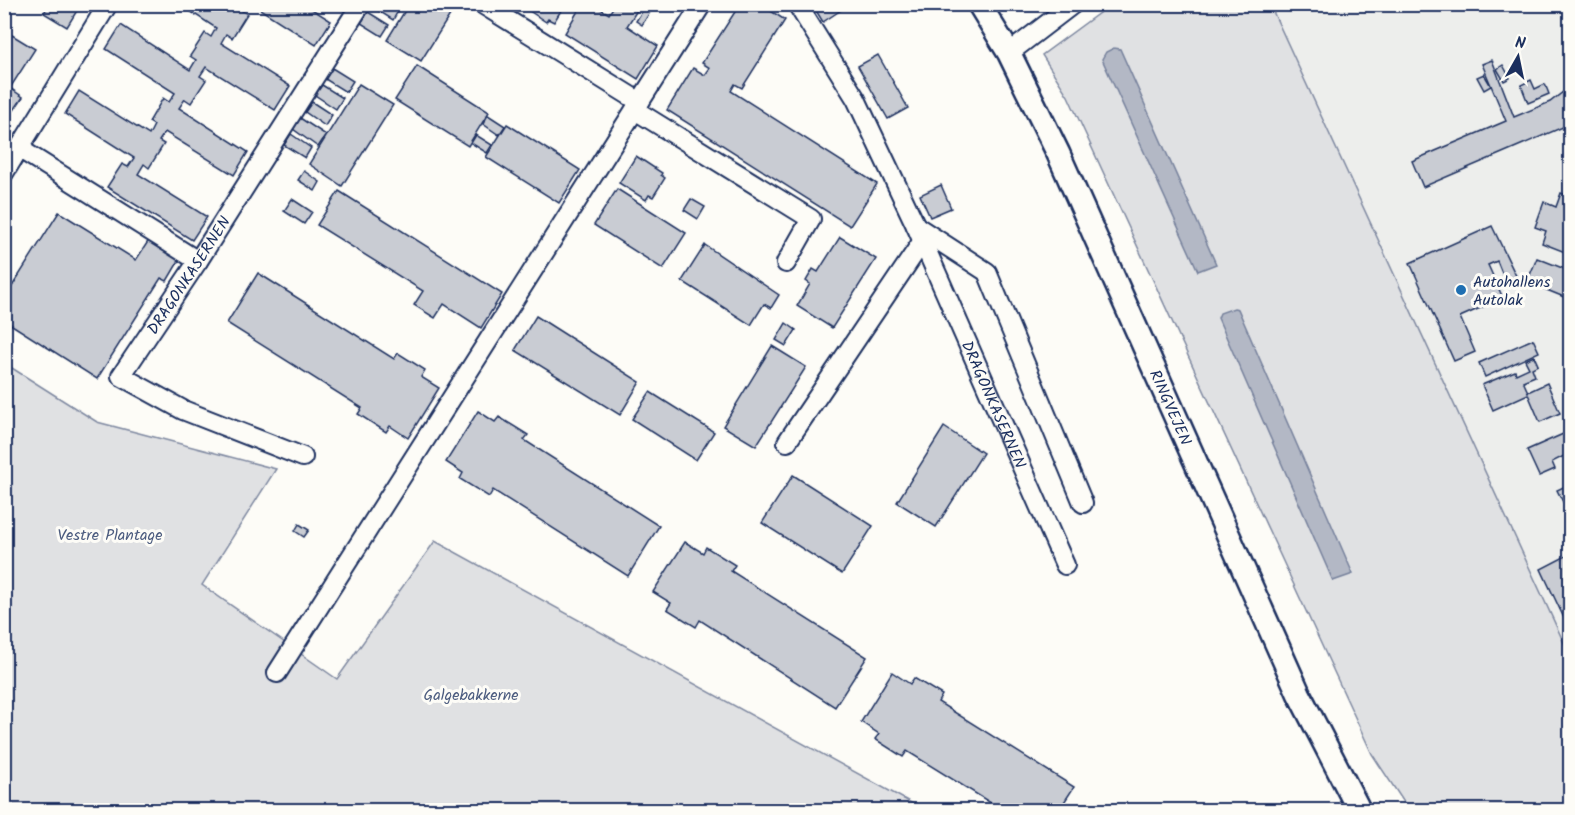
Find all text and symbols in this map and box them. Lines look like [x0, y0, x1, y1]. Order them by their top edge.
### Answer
north arrow [1488, 27, 1548, 87]
text: N [1513, 31, 1527, 57]
street label: DRAGONKASERNEN [141, 211, 238, 340]
place label: Autohallens Autolak [1473, 270, 1551, 313]
marker: Autohallens Autolak [1454, 283, 1468, 297]
street label: DRAGONKASERNEN [954, 337, 1032, 473]
street label: RINGVEJEN [1142, 366, 1198, 450]
park label: Vestre Plantage [58, 523, 162, 548]
park label: Galgebakkerne [423, 683, 519, 708]

